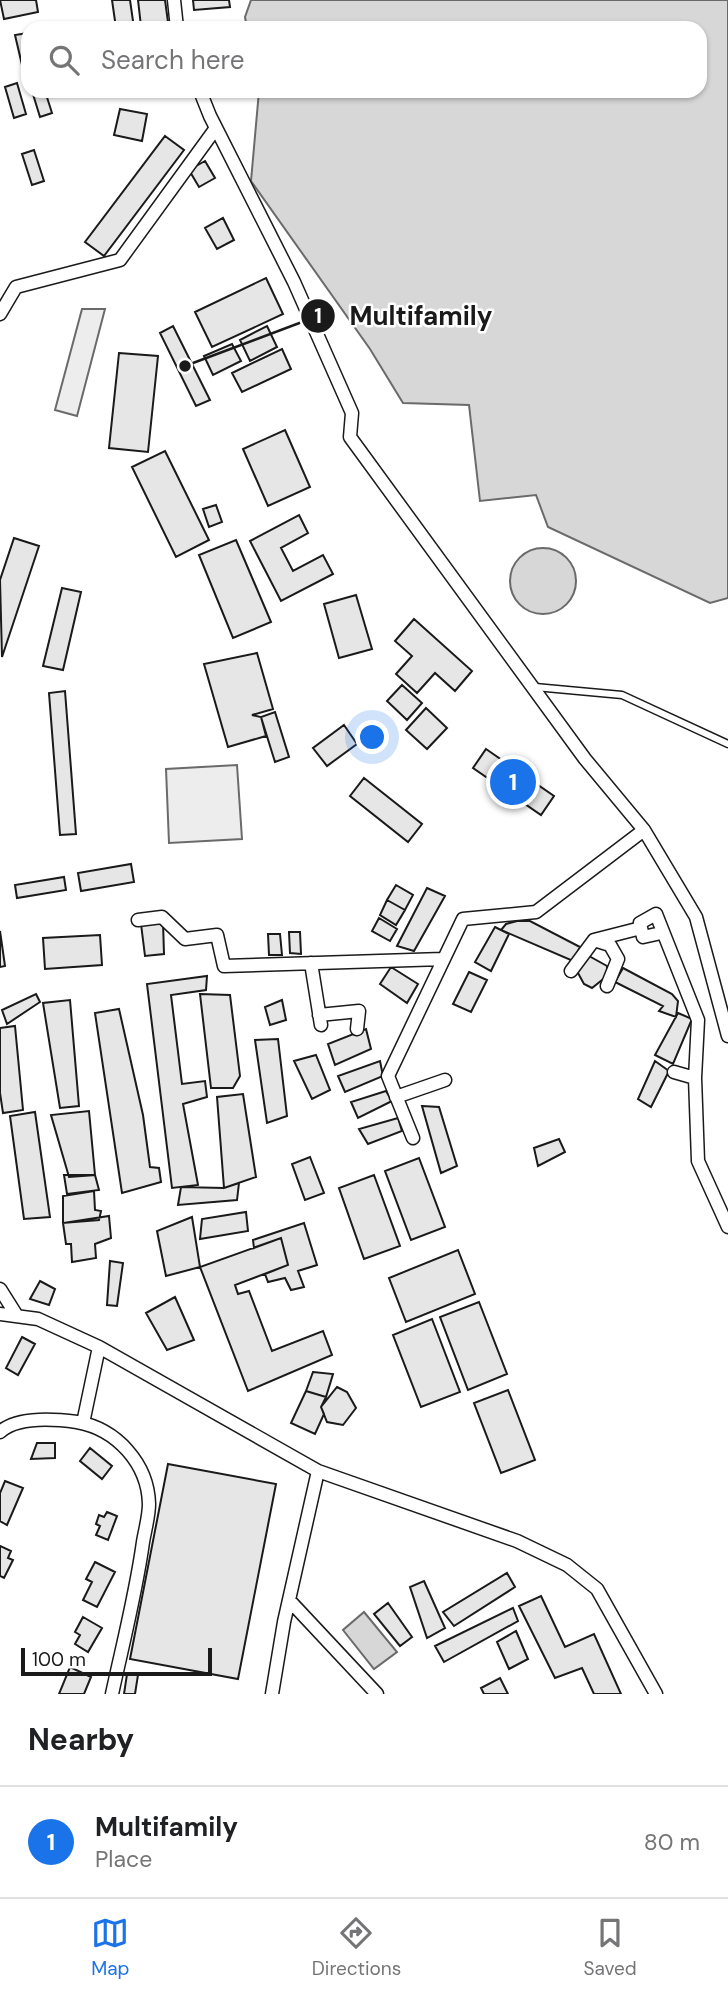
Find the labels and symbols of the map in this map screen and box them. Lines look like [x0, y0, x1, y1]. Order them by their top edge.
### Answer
callout: Multifamily [301, 292, 507, 339]
text: Multifamily [350, 299, 493, 333]
text: 1 [314, 302, 322, 330]
your location [355, 720, 389, 754]
pin: 1 [490, 756, 536, 808]
scale bar [21, 1645, 212, 1677]

